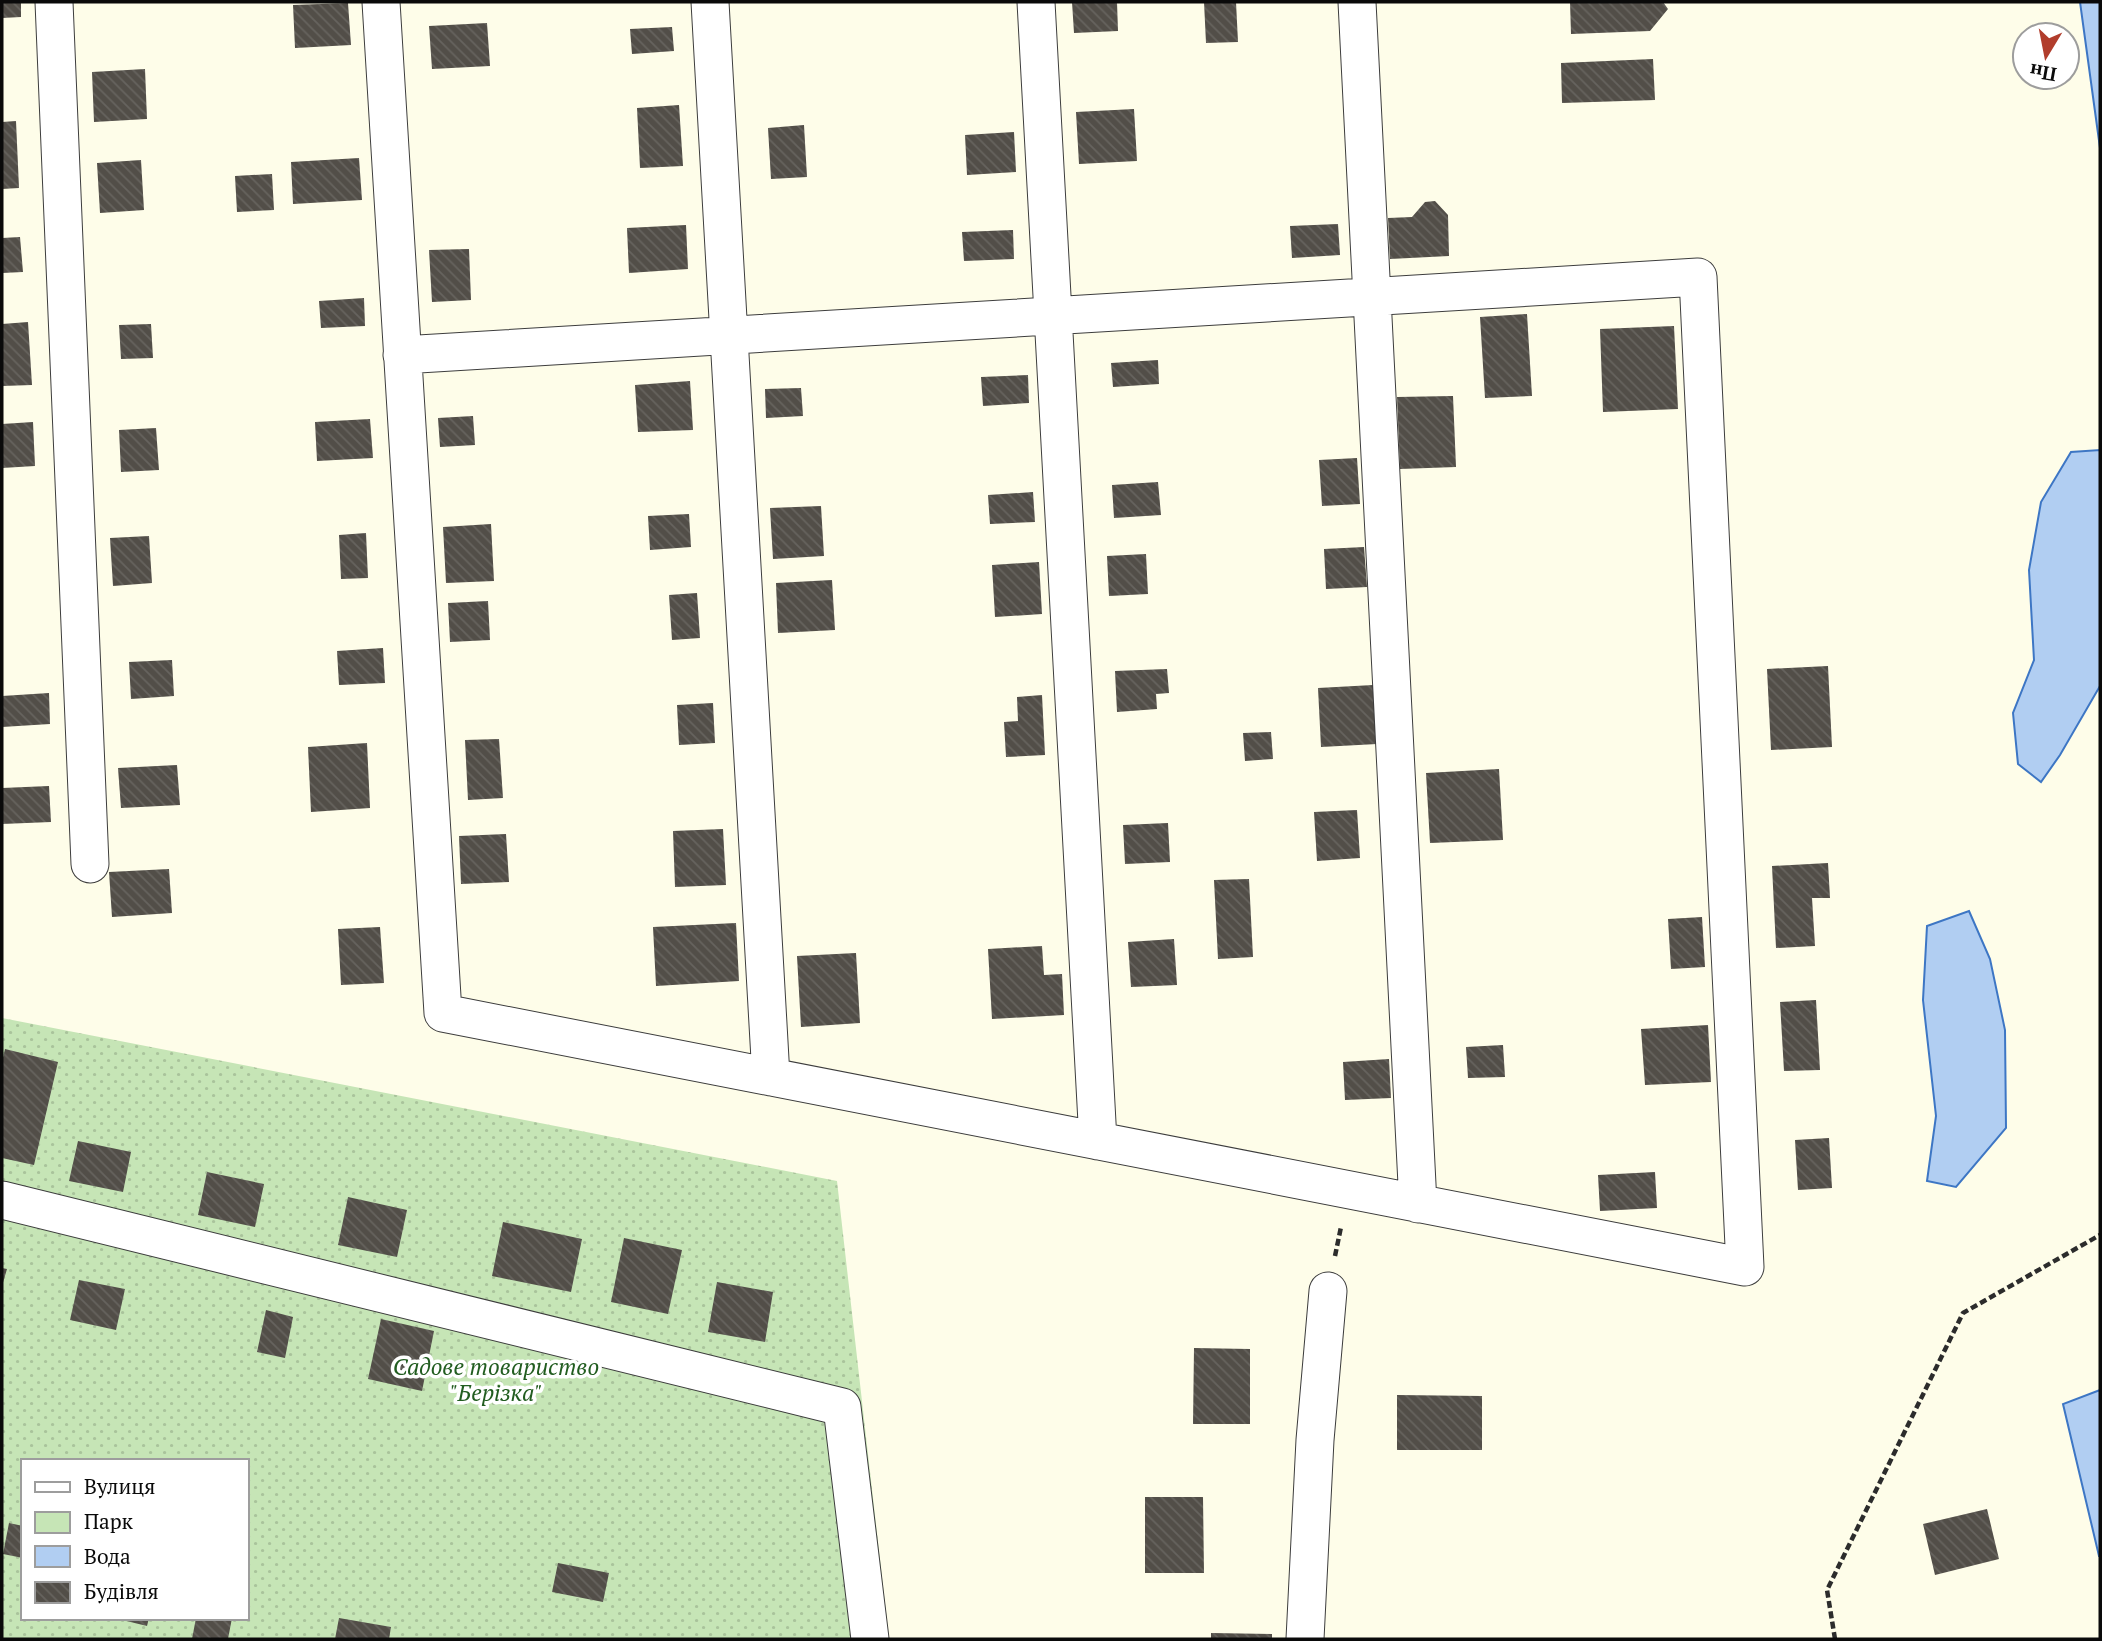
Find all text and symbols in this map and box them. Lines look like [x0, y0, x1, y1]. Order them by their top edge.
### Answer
north arrow [2011, 21, 2081, 91]
text: Пн [2027, 59, 2058, 88]
park label: Садове товариство "Берізка" [393, 1351, 599, 1408]
legend [21, 1459, 248, 1620]
text: Вулиця [84, 1472, 155, 1500]
text: Парк [84, 1507, 134, 1535]
text: Вода [84, 1542, 131, 1570]
text: Будівля [84, 1577, 159, 1605]

